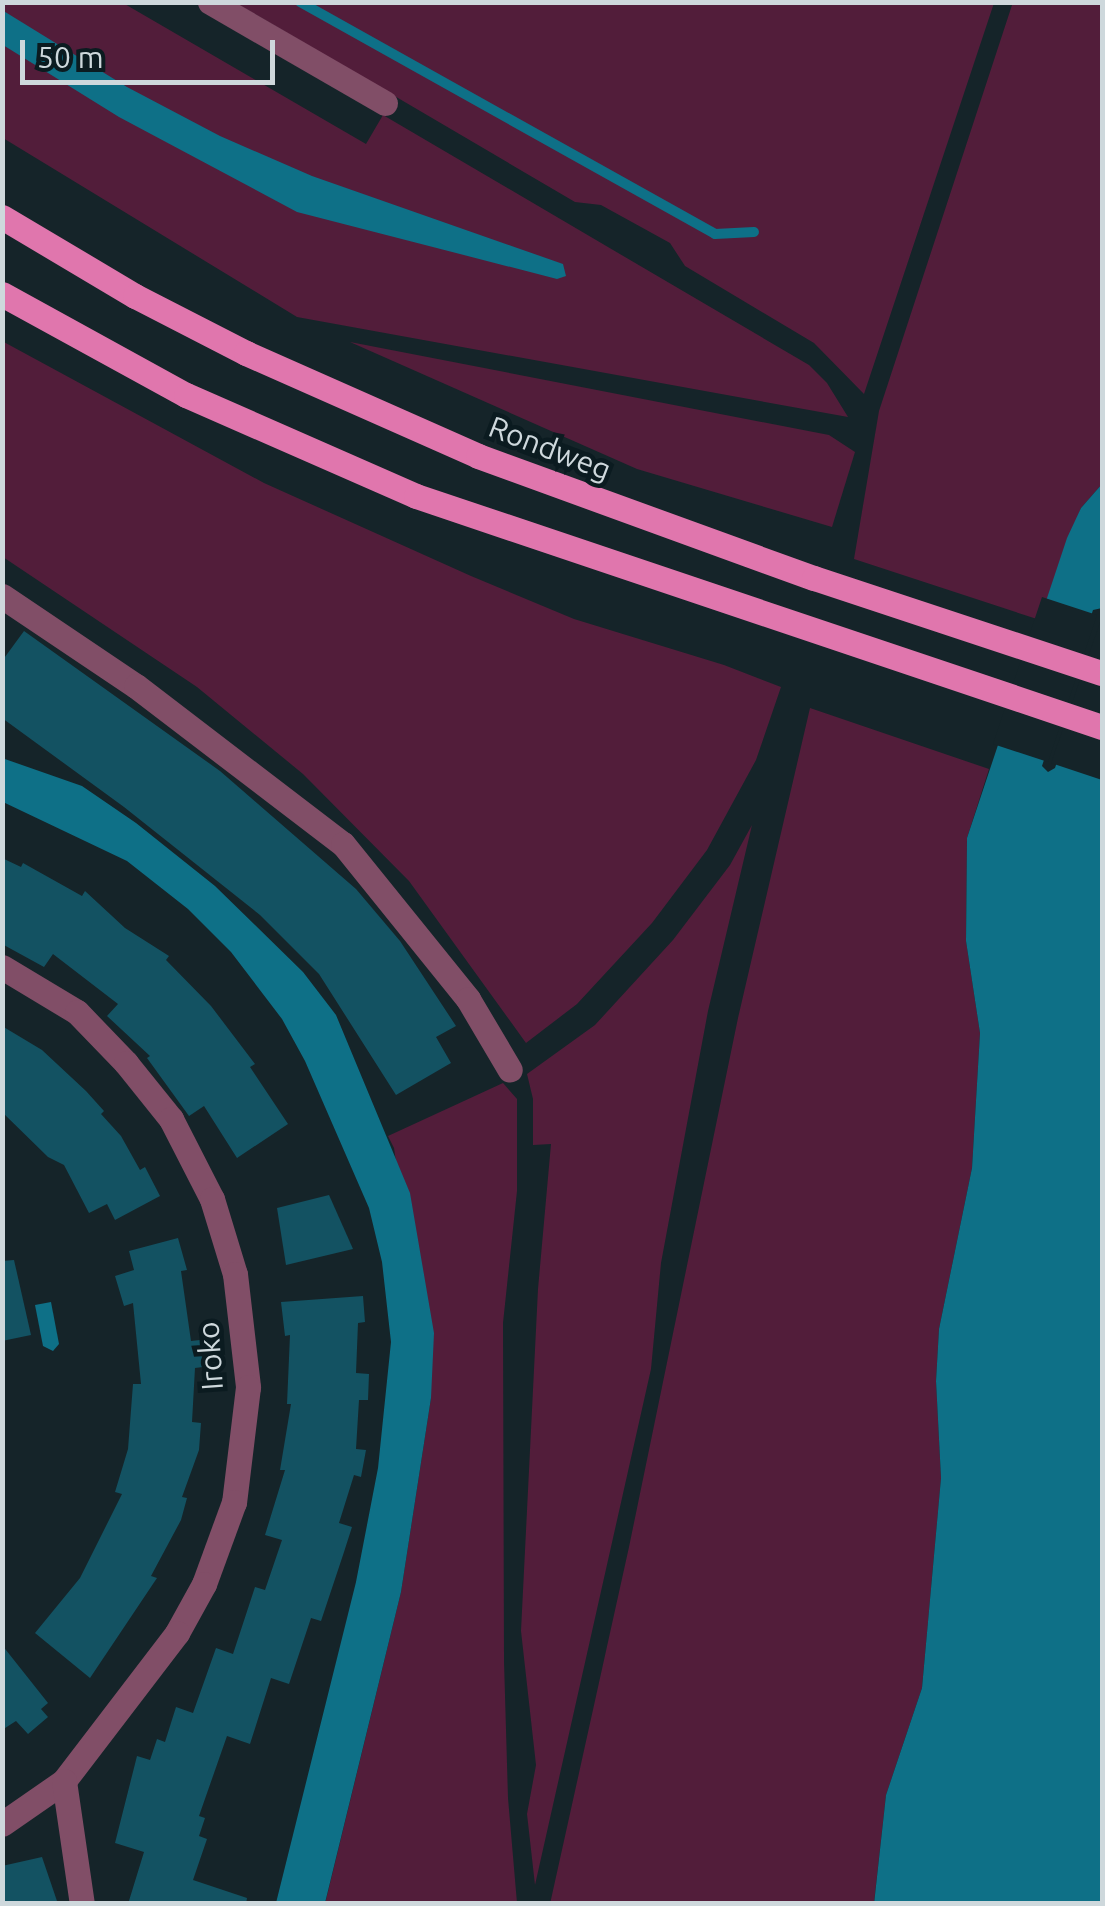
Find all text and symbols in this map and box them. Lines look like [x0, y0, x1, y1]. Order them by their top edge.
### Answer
scale bar [25, 20, 280, 82]
text: 50 m [37, 40, 104, 74]
street label: Rondweg [484, 408, 616, 488]
street label: Iroko [190, 1320, 230, 1392]

